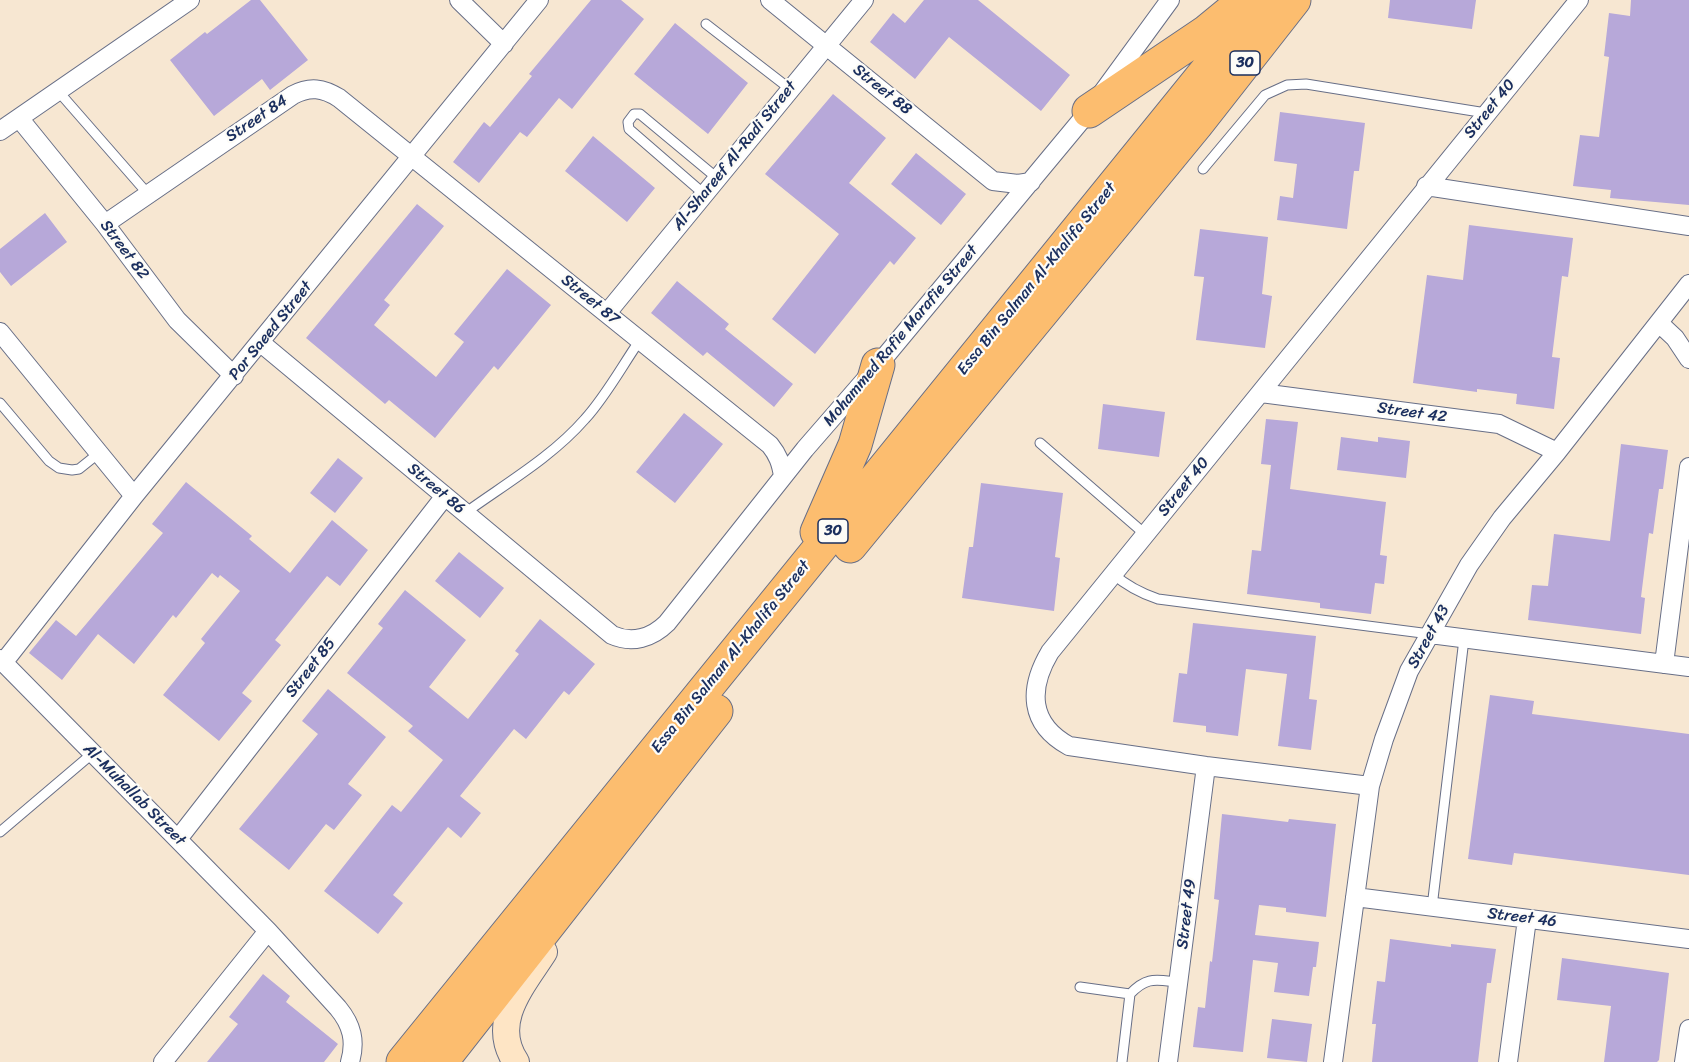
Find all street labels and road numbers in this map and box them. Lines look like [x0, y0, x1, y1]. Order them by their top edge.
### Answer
road number: 30 [1230, 51, 1260, 75]
street label: Street 88 [849, 61, 915, 119]
street label: Street 40 [1460, 75, 1520, 143]
street label: Al-Shareef Al-Radi Street [669, 78, 801, 234]
street label: Street 84 [222, 91, 292, 147]
street label: Essa Bin Salman Al-Khalifa Street [953, 179, 1121, 379]
street label: Street 82 [95, 216, 153, 284]
street label: Mohammed Rafie Marafie Street [820, 242, 982, 430]
street label: Street 87 [557, 271, 623, 329]
street label: Por Saeed Street [225, 278, 317, 384]
street label: Street 42 [1376, 399, 1448, 427]
street label: Street 40 [1154, 453, 1214, 521]
street label: Street 86 [403, 459, 469, 519]
road number: 30 [818, 519, 848, 543]
street label: Essa Bin Salman Al-Khalifa Street [647, 557, 815, 757]
street label: Street 43 [1404, 602, 1454, 672]
street label: Street 85 [282, 634, 340, 702]
street label: Al-Muhallab Street [79, 740, 189, 850]
street label: Street 49 [1173, 878, 1201, 950]
street label: Street 46 [1486, 904, 1558, 932]

